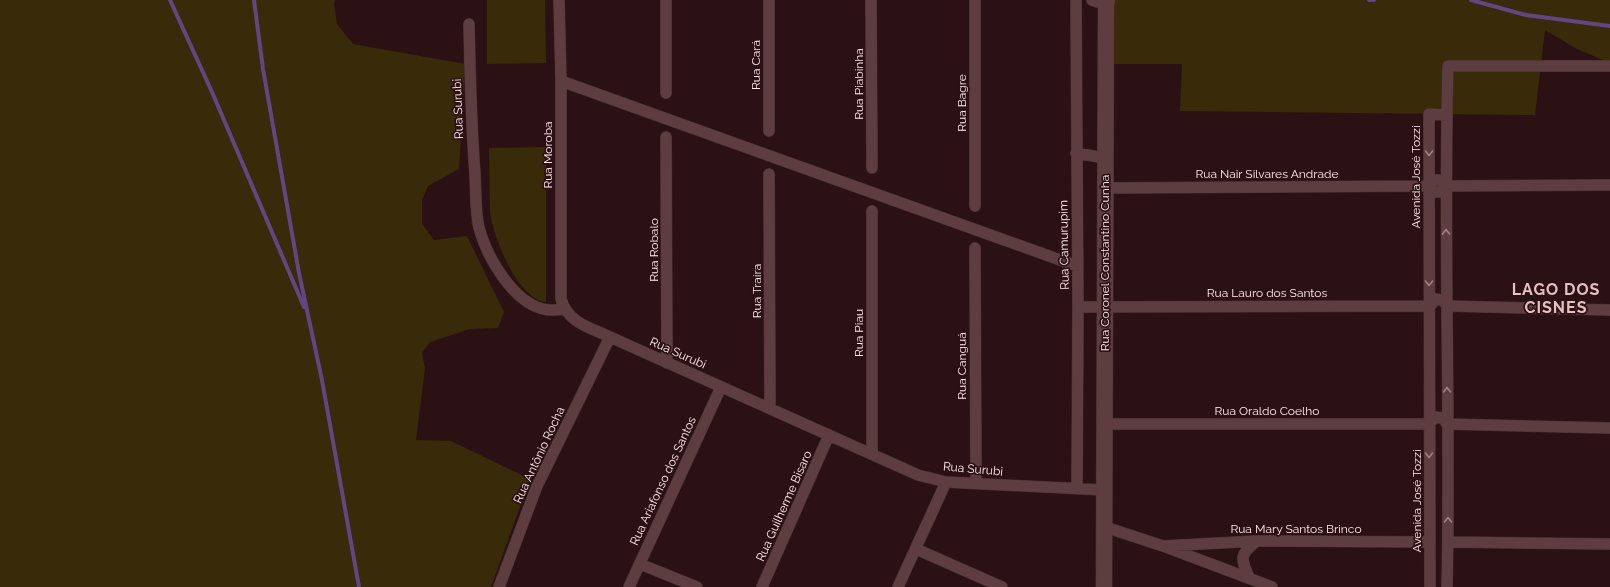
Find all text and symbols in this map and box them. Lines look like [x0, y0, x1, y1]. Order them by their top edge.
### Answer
street label: Rua Cará [749, 40, 763, 90]
street label: Rua Piabinha [852, 48, 866, 120]
street label: Rua Bagre [955, 74, 969, 132]
street label: Rua Surubi [450, 79, 466, 139]
street label: Rua Moroba [541, 121, 555, 189]
street label: Avenida José Tozzi [1409, 125, 1423, 229]
one-way arrow [1425, 150, 1433, 156]
street label: Rua Nair Silvares Andrade [1196, 167, 1338, 181]
street label: Rua Coronel Constantino Cunha [1098, 175, 1112, 351]
street label: Rua Camurupim [1056, 200, 1072, 290]
street label: Rua Robalo [647, 218, 661, 282]
one-way arrow [1442, 229, 1450, 235]
street label: Rua Traíra [750, 264, 764, 318]
one-way arrow [1425, 280, 1433, 286]
district label: LAGO DOS CISNES [1512, 280, 1600, 317]
street label: Rua Lauro dos Santos [1207, 286, 1327, 300]
street label: Rua Piau [852, 309, 866, 357]
street label: Rua Canguá [955, 332, 969, 400]
street label: Rua Surubi [648, 334, 708, 372]
one-way arrow [1443, 387, 1451, 393]
street label: Rua Antônio Rocha [510, 404, 568, 506]
street label: Rua Oraldo Coelho [1215, 404, 1319, 418]
street label: Rua Ariafonso dos Santos [627, 414, 699, 548]
street label: Rua Guilherme Bisaro [753, 449, 815, 563]
street label: Avenida José Tozzi [1410, 449, 1424, 553]
one-way arrow [1425, 452, 1433, 458]
street label: Rua Surubi [942, 459, 1004, 479]
one-way arrow [1444, 517, 1452, 523]
street label: Rua Mary Santos Brinco [1230, 522, 1362, 536]

